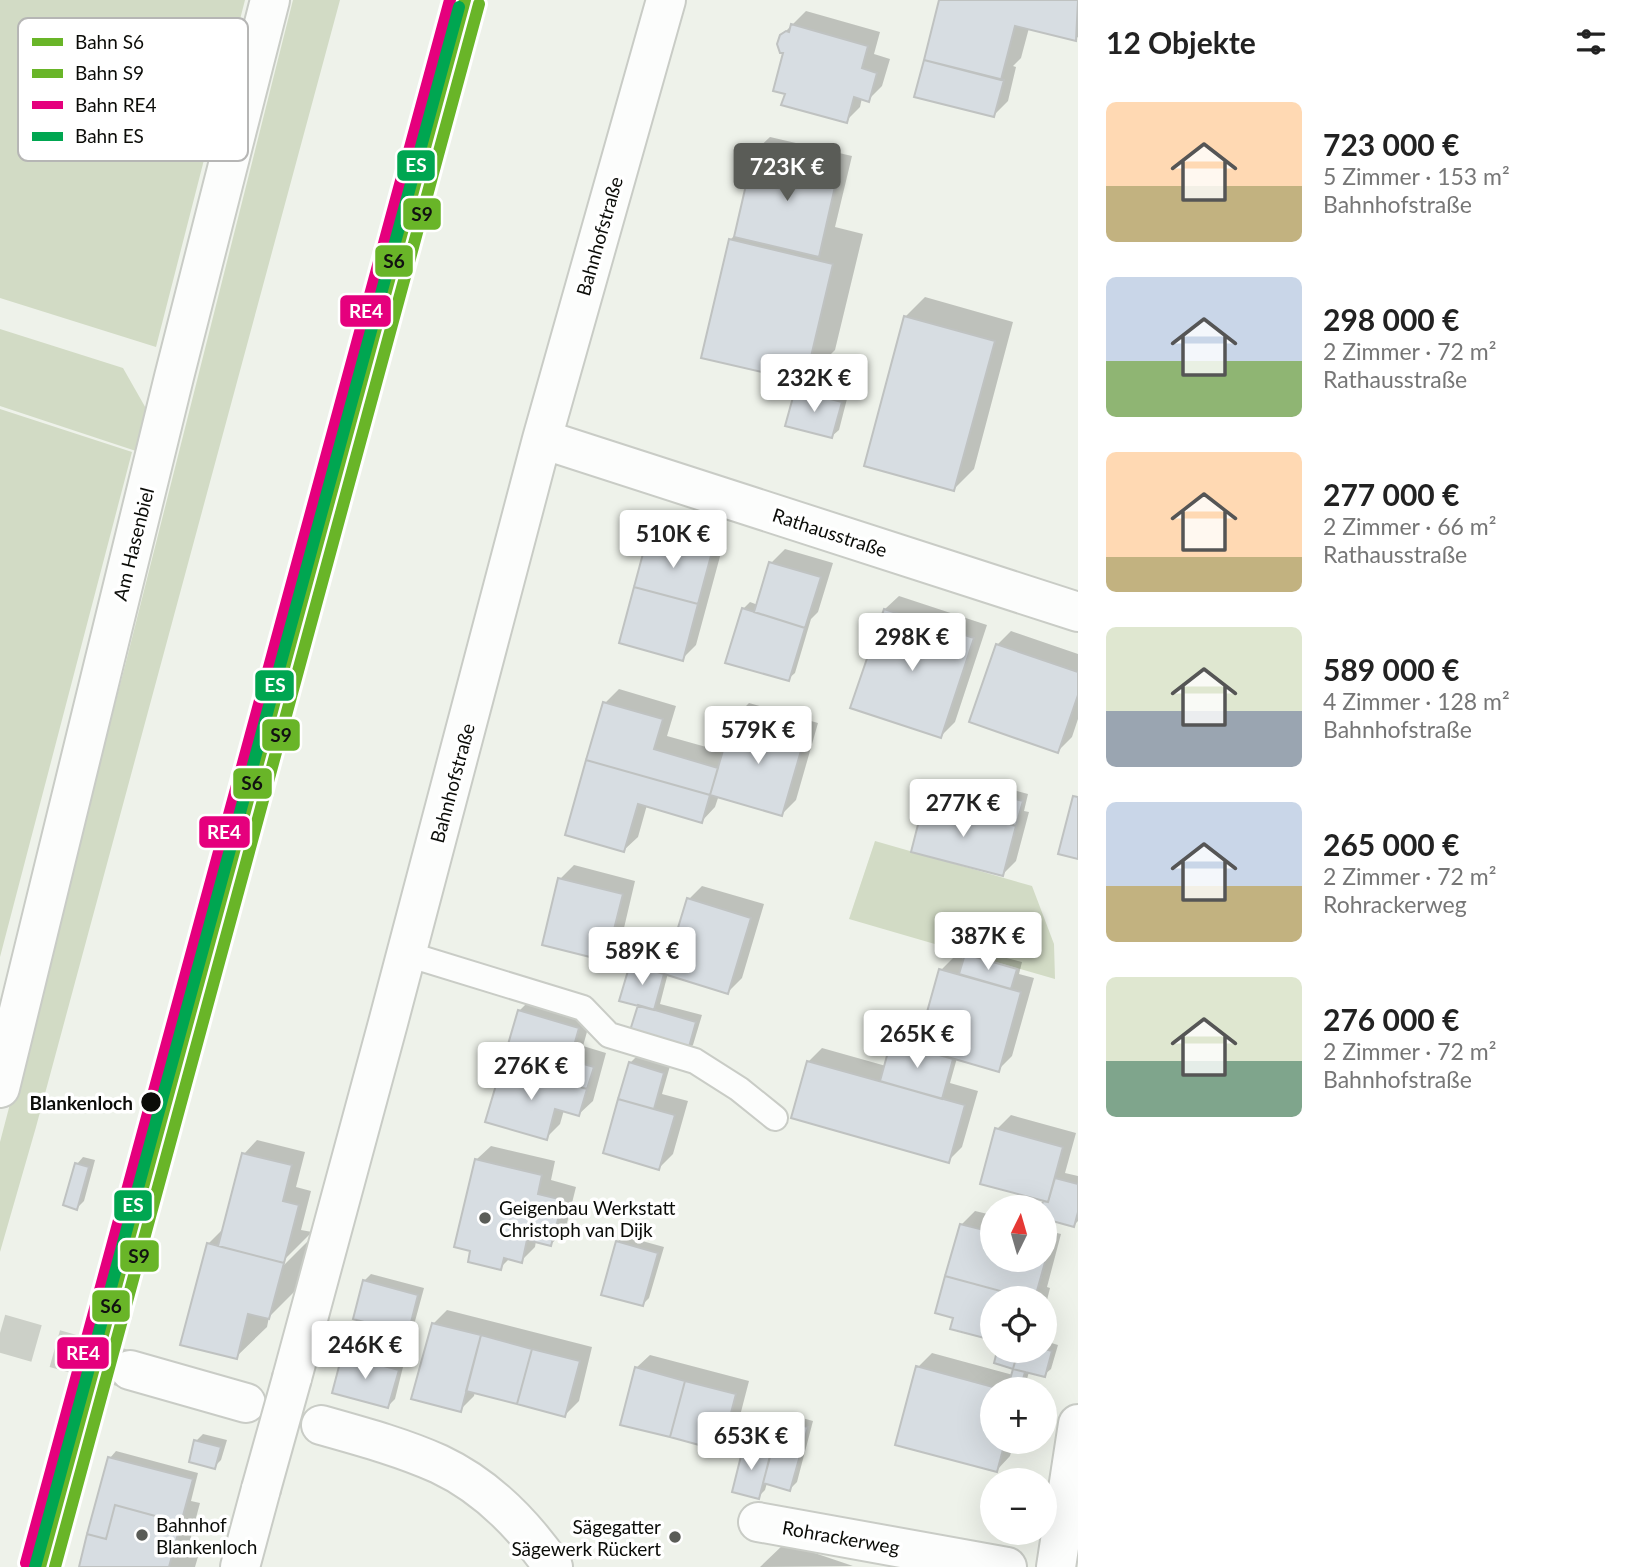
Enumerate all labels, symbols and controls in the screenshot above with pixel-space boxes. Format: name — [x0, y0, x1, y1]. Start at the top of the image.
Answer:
legend — [18, 18, 248, 161]
icon: filters — [1572, 23, 1610, 61]
text: 12 Objekte — [1106, 24, 1256, 60]
text: Bahn S6 — [75, 30, 144, 53]
text: Bahn S9 — [75, 61, 144, 84]
text: Bahn RE4 — [75, 93, 157, 116]
text: Bahn ES — [75, 124, 144, 147]
text: 723 000 € — [1323, 126, 1459, 162]
icon: home — [1162, 130, 1246, 214]
pin: 723K € — [730, 144, 844, 203]
line badge: ES — [396, 149, 436, 182]
text: 723K € — [750, 152, 824, 180]
text: ES — [405, 153, 427, 176]
text: 5 Zimmer · 153 m² — [1323, 162, 1510, 190]
street label: Bahnhofstraße — [571, 174, 627, 298]
text: Bahnhofstraße — [1323, 190, 1472, 218]
line badge: S9 — [402, 197, 442, 231]
text: S9 — [411, 202, 433, 225]
line badge: S6 — [374, 244, 414, 278]
text: S6 — [383, 249, 405, 272]
line badge: RE4 — [339, 294, 392, 328]
text: RE4 — [349, 299, 383, 322]
text: 298 000 € — [1323, 301, 1459, 337]
icon: home — [1162, 305, 1246, 389]
text: 2 Zimmer · 72 m² — [1323, 337, 1496, 365]
pin: 232K € — [757, 354, 871, 414]
text: 232K € — [777, 363, 851, 391]
text: Rathausstraße — [1323, 365, 1467, 393]
text: 277 000 € — [1323, 476, 1459, 512]
icon: home — [1162, 480, 1246, 564]
street label: Am Hasenbiel — [108, 485, 158, 603]
street label: Rathausstraße — [770, 503, 890, 561]
pin: 510K € — [616, 510, 730, 570]
text: 2 Zimmer · 66 m² — [1323, 512, 1496, 540]
text: 510K € — [636, 519, 710, 547]
text: Rathausstraße — [1323, 540, 1467, 568]
pin: 298K € — [855, 614, 969, 673]
text: 298K € — [875, 622, 949, 650]
text: 589 000 € — [1323, 651, 1459, 687]
icon: home — [1162, 655, 1246, 739]
line badge: ES — [254, 669, 295, 702]
text: ES — [264, 673, 286, 696]
text: 4 Zimmer · 128 m² — [1323, 687, 1510, 715]
pin: 579K € — [701, 706, 815, 766]
text: 579K € — [721, 715, 795, 743]
text: Bahnhofstraße — [1323, 715, 1472, 743]
line badge: S9 — [261, 718, 301, 752]
street label: Bahnhofstraße — [425, 721, 479, 845]
text: S9 — [270, 723, 292, 746]
line badge: S6 — [232, 767, 273, 800]
text: S6 — [241, 771, 263, 794]
pin: 277K € — [906, 780, 1020, 839]
text: 277K € — [926, 788, 1000, 816]
line badge: RE4 — [198, 815, 251, 849]
text: RE4 — [207, 820, 241, 843]
text: 265 000 € — [1323, 826, 1459, 862]
icon: home — [1162, 830, 1246, 914]
text: 2 Zimmer · 72 m² — [1323, 862, 1496, 890]
text: Rohrackerweg — [1323, 890, 1467, 918]
pin: 387K € — [931, 912, 1045, 972]
text: 387K € — [951, 921, 1025, 949]
pin: 589K € — [585, 928, 699, 987]
text: 589K € — [605, 936, 679, 964]
text: 276 000 € — [1323, 1001, 1459, 1037]
icon: home — [1162, 1005, 1246, 1089]
pin: 265K € — [860, 1010, 974, 1070]
text: 265K € — [880, 1019, 954, 1047]
text: 2 Zimmer · 72 m² — [1323, 1037, 1496, 1065]
pin: 276K € — [474, 1042, 588, 1102]
text: 276K € — [494, 1051, 568, 1079]
text: Bahnhofstraße — [1323, 1065, 1472, 1093]
marker: Blankenloch — [139, 1090, 163, 1114]
place label: Blankenloch — [30, 1091, 133, 1114]
line badge: ES — [113, 1189, 153, 1222]
text: ES — [122, 1193, 144, 1216]
north arrow — [980, 1195, 1057, 1272]
map controls — [980, 1195, 1057, 1545]
place label: Geigenbau Werkstatt Christoph van Dijk — [499, 1196, 676, 1241]
marker: Geigenbau Werkstatt Christoph van Dijk — [477, 1210, 493, 1226]
line badge: S9 — [119, 1239, 160, 1273]
text: S9 — [128, 1244, 150, 1267]
button: locate — [980, 1286, 1057, 1363]
line badge: S6 — [91, 1289, 131, 1323]
text: S6 — [100, 1294, 122, 1317]
pin: 246K € — [308, 1322, 422, 1381]
text: 246K € — [328, 1330, 402, 1358]
line badge: RE4 — [56, 1336, 110, 1370]
text: RE4 — [66, 1341, 100, 1364]
button: + — [980, 1377, 1057, 1454]
pin: 653K € — [694, 1412, 808, 1472]
text: 653K € — [714, 1421, 788, 1449]
button: − — [980, 1468, 1057, 1545]
place label: Bahnhof Blankenloch — [156, 1513, 257, 1558]
place label: Sägegatter Sägewerk Rückert — [511, 1515, 661, 1560]
street label: Rohrackerweg — [781, 1515, 902, 1559]
marker: Bahnhof Blankenloch — [134, 1527, 150, 1543]
marker: Sägegatter Sägewerk Rückert — [667, 1529, 683, 1545]

